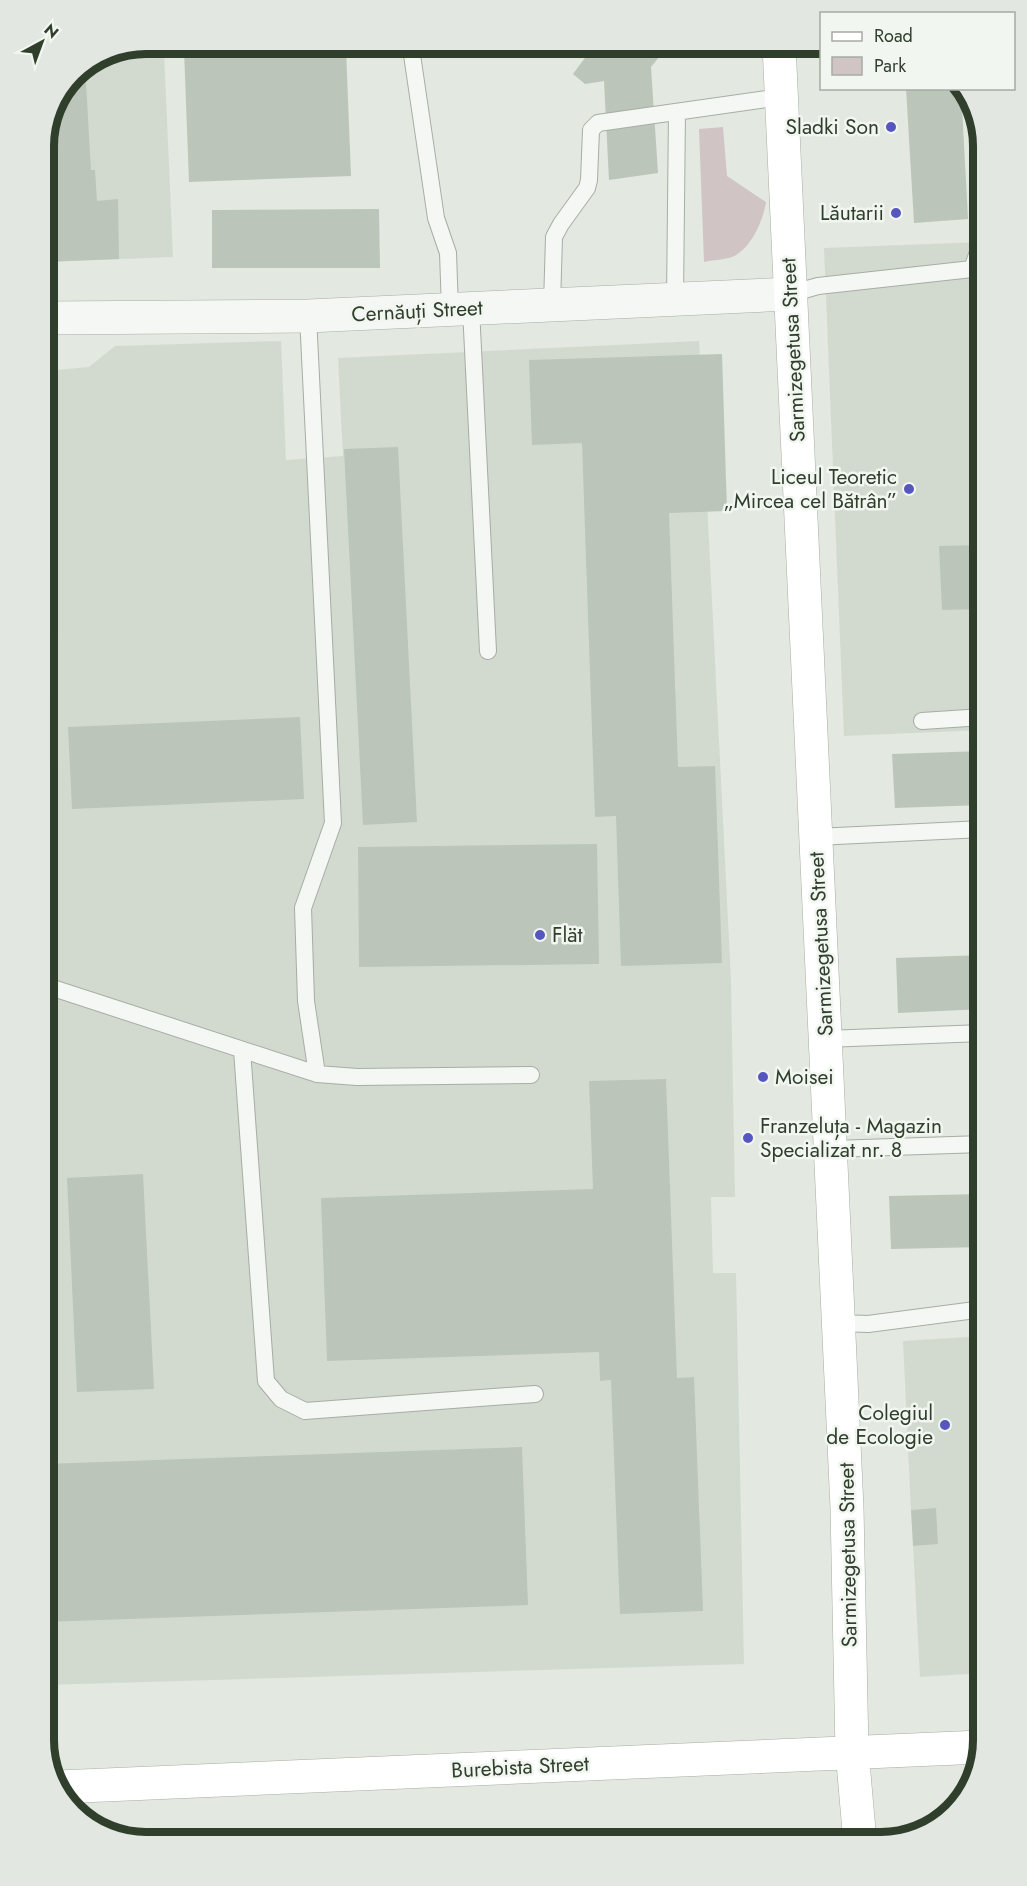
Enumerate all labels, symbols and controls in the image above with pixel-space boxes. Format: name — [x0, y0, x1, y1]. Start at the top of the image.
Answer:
north arrow — [12, 12, 72, 72]
legend — [820, 12, 1015, 90]
text: N — [39, 18, 64, 44]
text: Road — [874, 23, 913, 49]
text: Park — [874, 53, 906, 79]
place label: Sladki Son — [786, 112, 879, 142]
marker: Sladki Son — [884, 120, 898, 134]
place label: Lăutarii — [820, 198, 884, 228]
marker: Lăutarii — [889, 206, 903, 220]
street label: Sarmizegetusa Street — [773, 257, 813, 443]
street label: Cernăuți Street — [351, 293, 483, 329]
place label: Liceul Teoretic „Mircea cel Bătrân” — [724, 462, 897, 516]
marker: Liceul Teoretic „Mircea cel Bătrân” — [902, 482, 916, 496]
street label: Sarmizegetusa Street — [801, 851, 841, 1037]
place label: Flät — [552, 920, 583, 950]
marker: Flät — [533, 928, 547, 942]
place label: Moisei — [775, 1062, 834, 1092]
marker: Moisei — [756, 1070, 770, 1084]
place label: Franzeluța - Magazin Specializat nr. 8 — [760, 1111, 942, 1165]
marker: Franzeluța - Magazin Specializat nr. 8 — [741, 1131, 755, 1145]
place label: Colegiul de Ecologie — [826, 1398, 933, 1452]
marker: Colegiul de Ecologie — [938, 1418, 952, 1432]
street label: Sarmizegetusa Street — [831, 1462, 865, 1648]
street label: Burebista Street — [450, 1748, 590, 1786]

